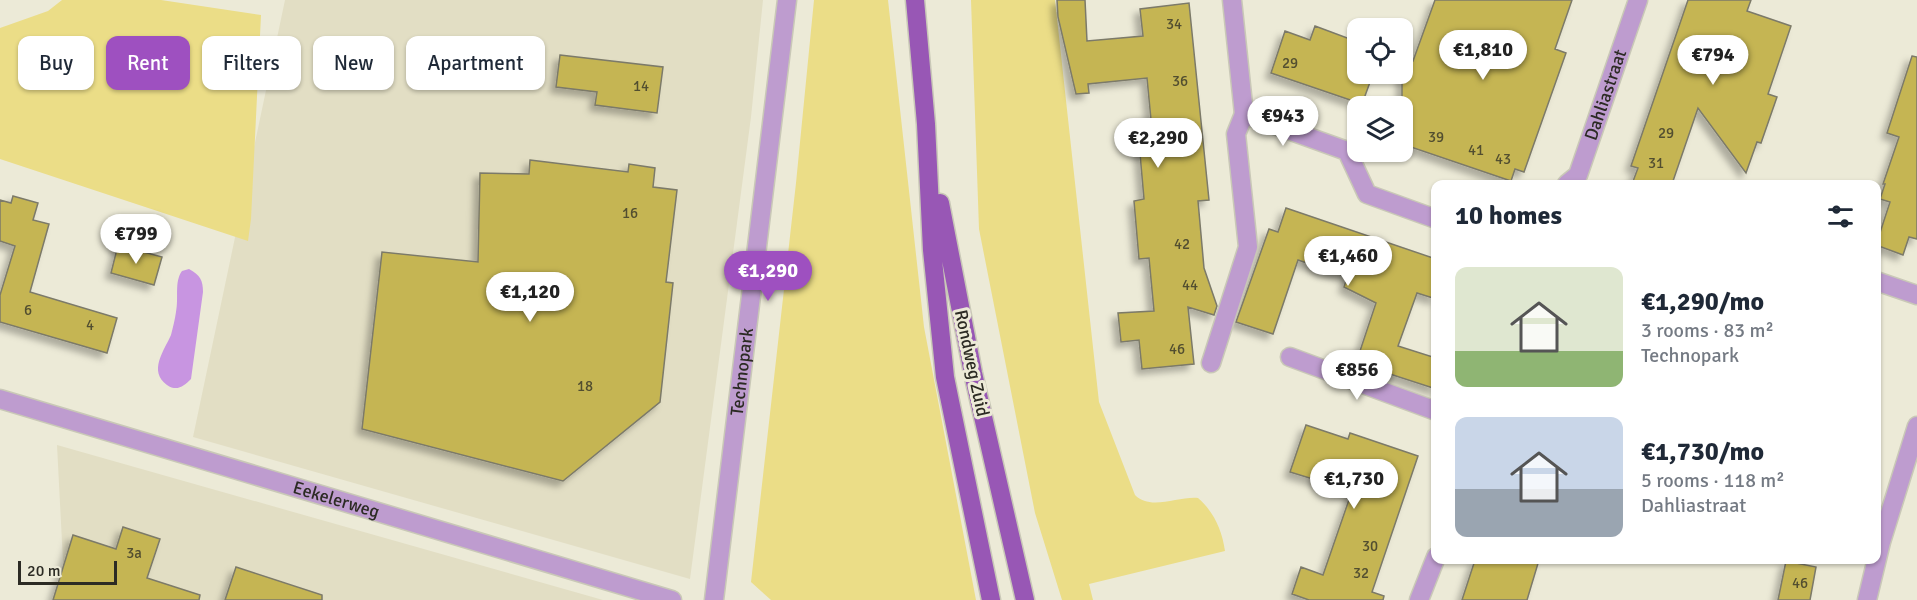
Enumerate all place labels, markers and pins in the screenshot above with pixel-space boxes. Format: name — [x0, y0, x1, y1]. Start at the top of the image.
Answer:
pin: €1,810 — [1434, 30, 1532, 81]
pin: €794 — [1677, 35, 1749, 86]
pin: €943 — [1247, 96, 1319, 147]
pin: €2,290 — [1109, 118, 1207, 169]
pin: €799 — [100, 214, 172, 265]
pin: €1,460 — [1299, 236, 1397, 287]
pin: €1,290 — [719, 251, 817, 302]
pin: €1,120 — [481, 272, 579, 323]
pin: €856 — [1321, 350, 1393, 401]
pin: €1,730 — [1305, 459, 1403, 510]

